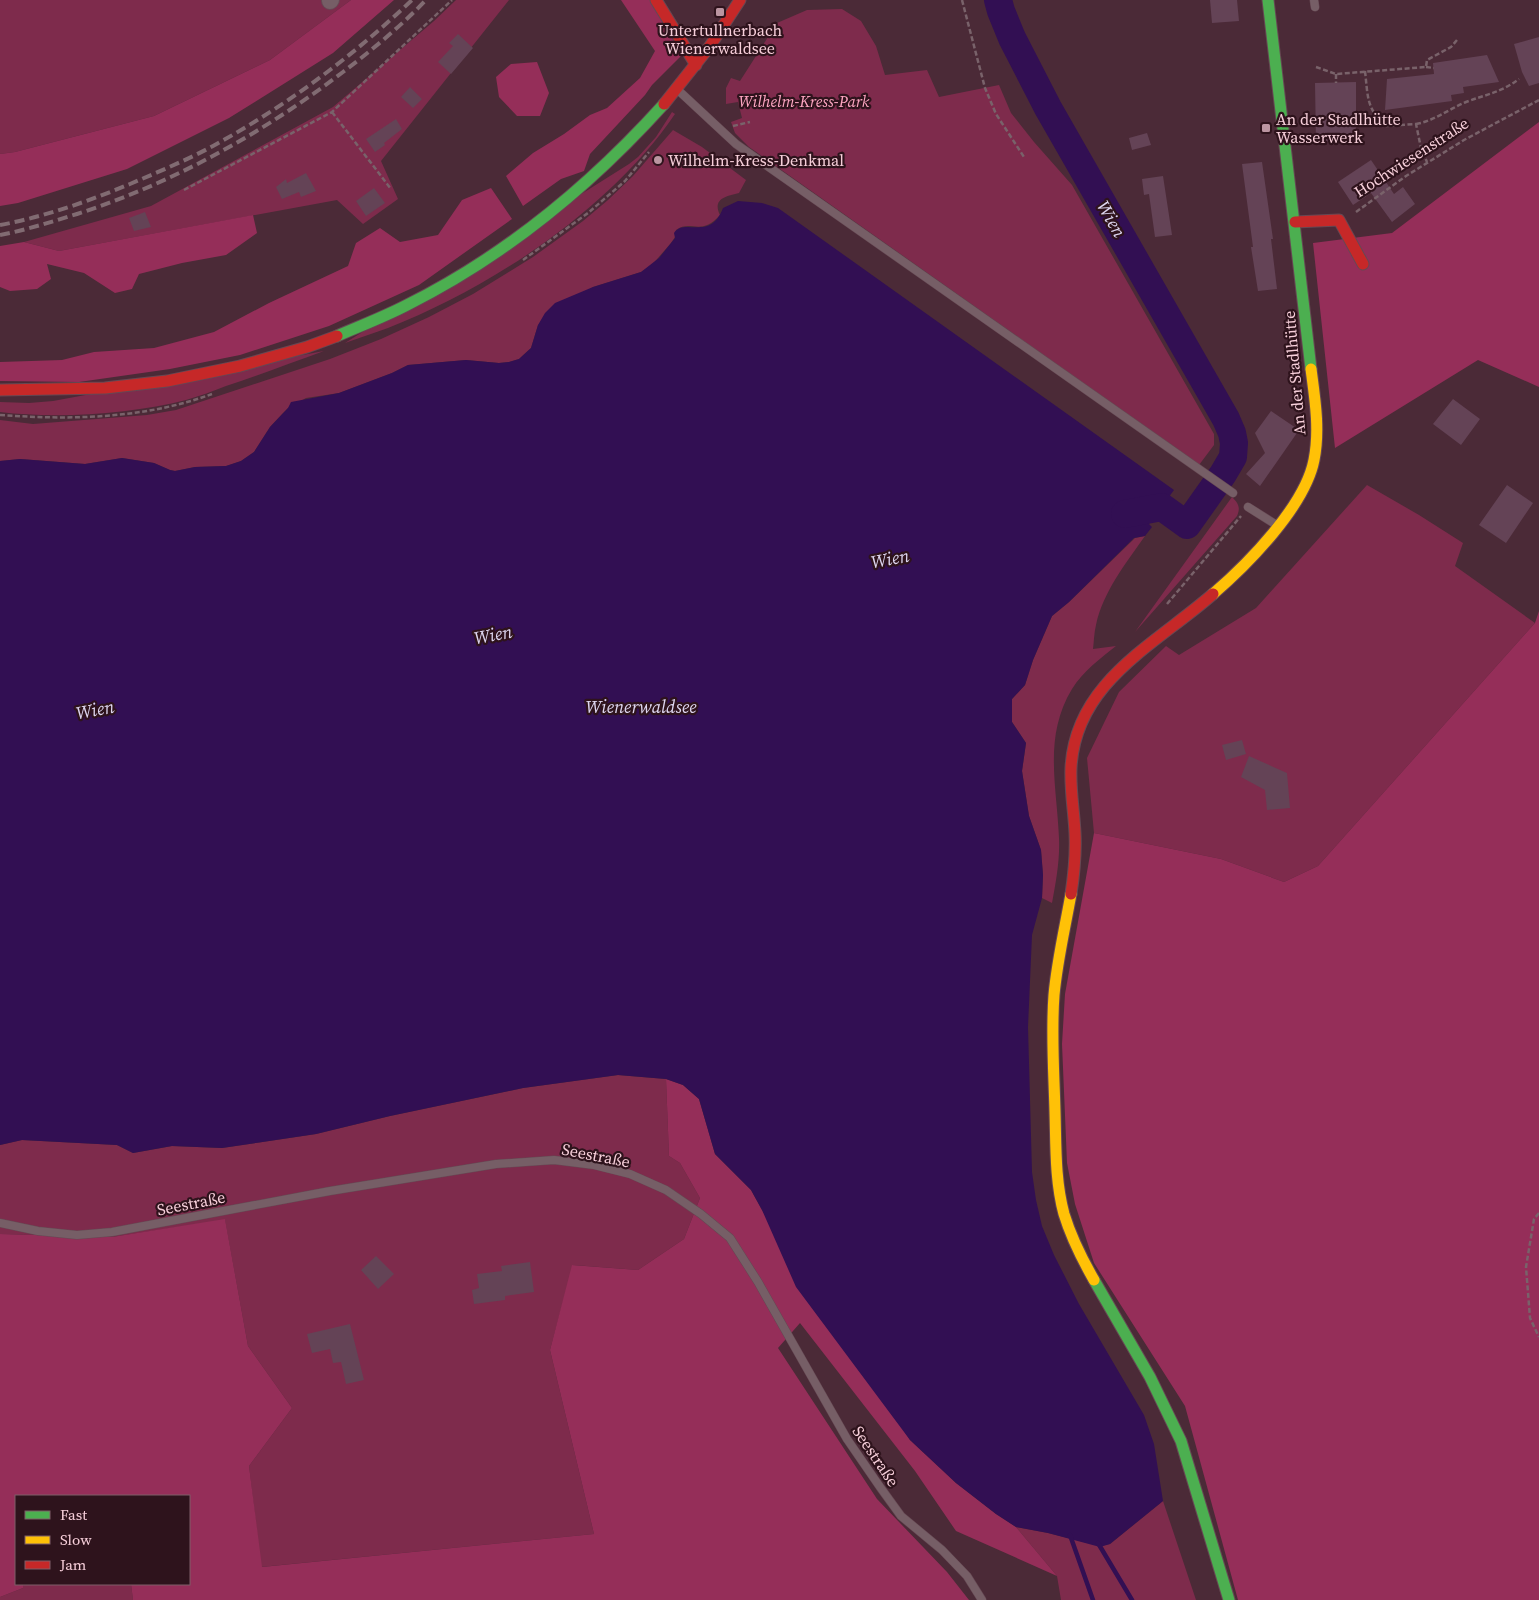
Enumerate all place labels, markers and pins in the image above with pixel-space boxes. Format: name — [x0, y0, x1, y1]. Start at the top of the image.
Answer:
marker: Untertullnerbach Wienerwaldsee — [714, 6, 726, 18]
place label: Untertullnerbach Wienerwaldsee — [658, 19, 783, 59]
place label: An der Stadlhütte Wasserwerk — [1276, 108, 1401, 148]
marker: An der Stadlhütte Wasserwerk — [1260, 122, 1272, 134]
place label: Wilhelm-Kress-Denkmal — [668, 149, 844, 171]
marker: Wilhelm-Kress-Denkmal — [652, 154, 664, 166]

